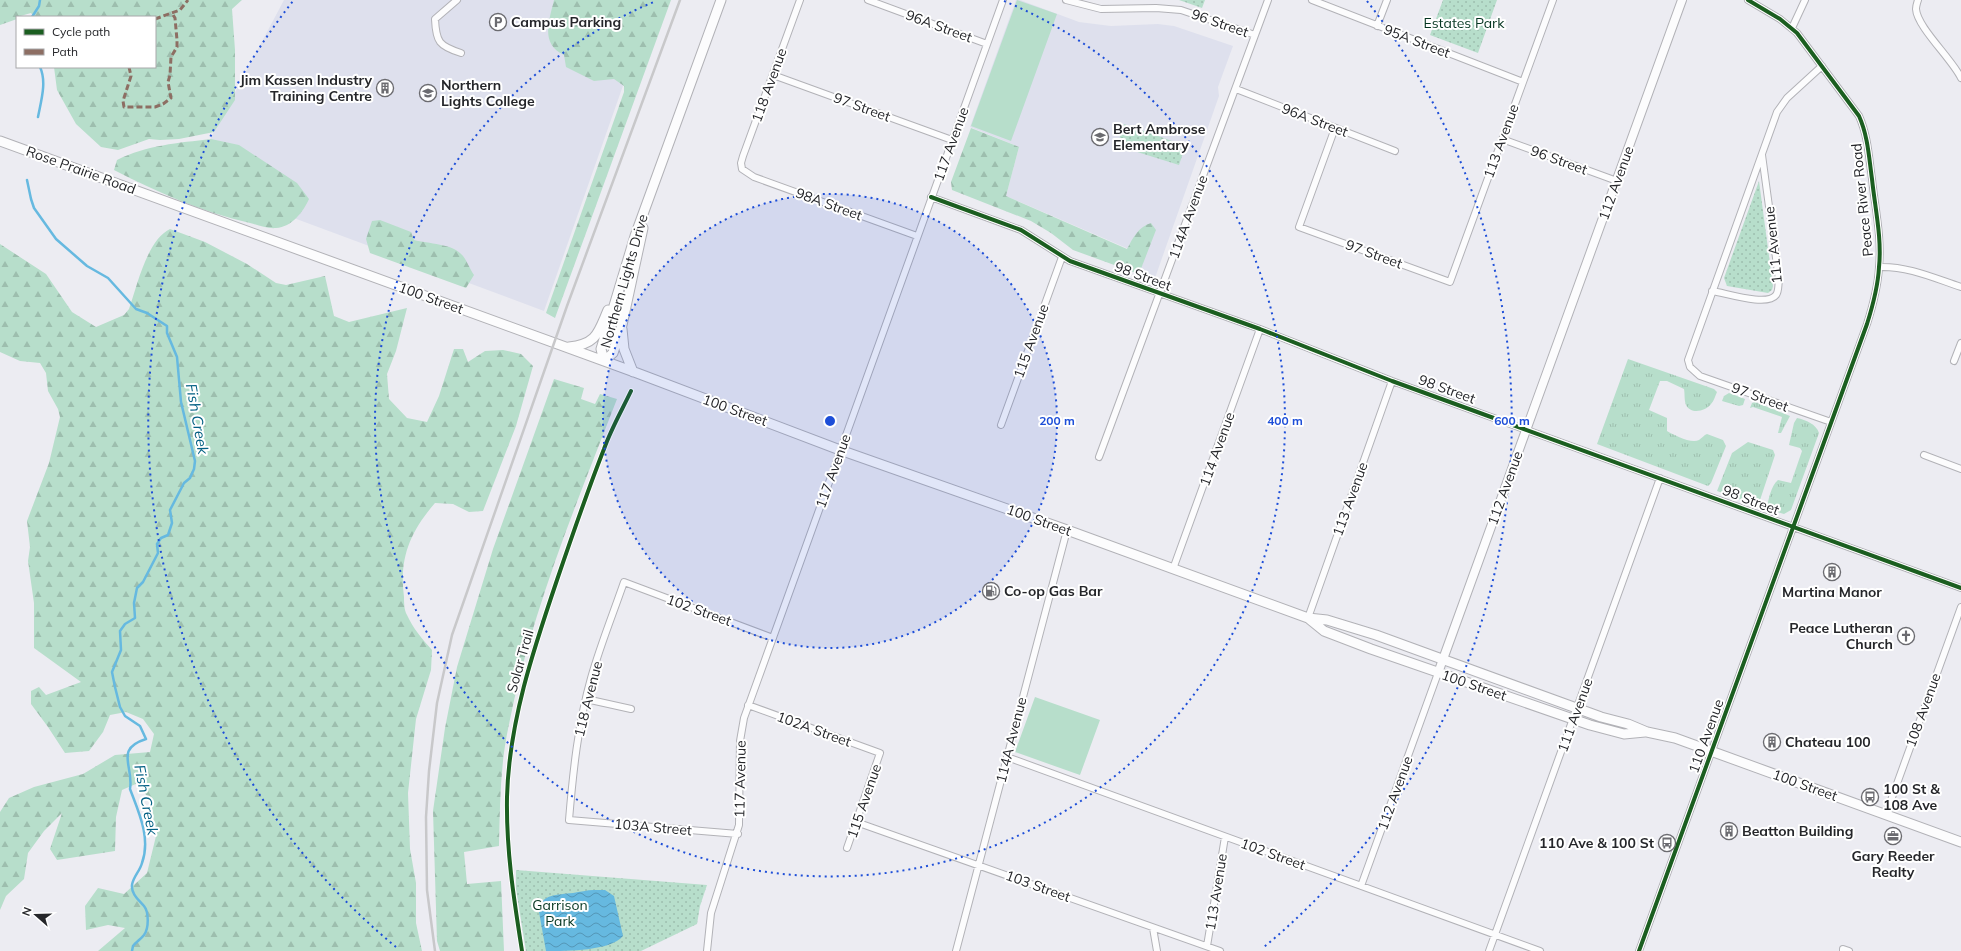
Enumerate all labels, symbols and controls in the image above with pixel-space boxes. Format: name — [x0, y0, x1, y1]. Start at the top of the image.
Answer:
street label: 96 Street — [1189, 5, 1251, 41]
street label: 96A Street — [903, 6, 975, 46]
parking icon: Campus Parking — [488, 12, 508, 32]
place label: Campus Parking — [511, 13, 621, 31]
park label: Estates Park — [1424, 14, 1505, 32]
legend — [16, 16, 156, 68]
street label: 95A Street — [1381, 20, 1453, 62]
text: Cycle path — [52, 24, 110, 39]
text: Path — [52, 44, 78, 59]
street label: 118 Avenue — [747, 45, 791, 125]
place label: Jim Kassen Industry Training Centre — [240, 71, 372, 105]
place label: Northern Lights College — [441, 76, 535, 110]
building icon: Jim Kassen Industry Training Centre — [375, 78, 395, 98]
school or university icon: Northern Lights College — [418, 83, 438, 103]
street label: 97 Street — [831, 88, 893, 126]
street label: 96A Street — [1279, 99, 1351, 141]
street label: 113 Avenue — [1479, 101, 1523, 181]
street label: 117 Avenue — [929, 104, 973, 184]
place label: Bert Ambrose Elementary — [1113, 120, 1206, 154]
school or university icon: Bert Ambrose Elementary — [1090, 127, 1110, 147]
street label: 96 Street — [1528, 141, 1590, 179]
street label: Rose Prairie Road — [24, 142, 138, 198]
street label: Peace River Road — [1847, 142, 1877, 258]
street label: 112 Avenue — [1594, 143, 1638, 223]
street label: 114A Avenue — [1165, 173, 1211, 261]
street label: 98A Street — [793, 184, 865, 224]
street label: 111 Avenue — [1760, 205, 1786, 285]
street label: Northern Lights Drive — [596, 212, 652, 350]
street label: 97 Street — [1343, 235, 1405, 273]
street label: 98 Street — [1112, 257, 1174, 295]
street label: 100 Street — [396, 278, 466, 318]
street label: 115 Avenue — [1009, 301, 1053, 381]
street label: 98 Street — [1416, 370, 1478, 408]
street label: 97 Street — [1729, 378, 1791, 416]
water label: Fish Creek — [182, 382, 213, 457]
street label: 100 Street — [700, 390, 770, 430]
street label: 114 Avenue — [1195, 409, 1239, 489]
text: 200 m — [1039, 413, 1075, 428]
text: 400 m — [1267, 413, 1303, 428]
text: 600 m — [1494, 413, 1530, 428]
centre of rings — [823, 414, 837, 428]
street label: 117 Avenue — [811, 431, 855, 511]
street label: 112 Avenue — [1483, 448, 1527, 528]
street label: 113 Avenue — [1328, 459, 1372, 539]
street label: 98 Street — [1720, 481, 1782, 519]
street label: 100 Street — [1004, 500, 1074, 540]
building icon: Martina Manor — [1822, 562, 1842, 582]
fuel station icon: Co-op Gas Bar — [981, 581, 1001, 601]
place label: Co-op Gas Bar — [1004, 582, 1103, 600]
place label: Martina Manor — [1782, 583, 1882, 601]
street label: 102 Street — [664, 590, 734, 630]
place label: Peace Lutheran Church — [1789, 619, 1893, 653]
church icon: Peace Lutheran Church — [1896, 626, 1916, 646]
street label: Solar Trail — [502, 627, 538, 695]
street label: 118 Avenue — [570, 659, 606, 739]
street label: 100 Street — [1439, 665, 1509, 705]
street label: 108 Avenue — [1901, 670, 1945, 750]
street label: 111 Avenue — [1553, 675, 1597, 755]
street label: 114A Avenue — [992, 695, 1030, 785]
street label: 110 Avenue — [1684, 696, 1728, 776]
street label: 102A Street — [774, 707, 854, 751]
building icon: Chateau 100 — [1762, 732, 1782, 752]
place label: Chateau 100 — [1785, 733, 1871, 751]
street label: 117 Avenue — [730, 740, 750, 818]
street label: 112 Avenue — [1373, 753, 1417, 833]
street label: 115 Avenue — [843, 761, 885, 841]
water label: Fish Creek — [130, 763, 163, 838]
street label: 100 Street — [1770, 765, 1840, 805]
place label: 100 St & 108 Ave — [1883, 780, 1940, 814]
bus stop icon: 100 St & 108 Ave — [1860, 787, 1880, 807]
street label: 103A Street — [613, 815, 693, 839]
building icon: Beatton Building — [1719, 821, 1739, 841]
place label: Beatton Building — [1742, 822, 1854, 840]
office icon: Gary Reeder Realty — [1883, 826, 1903, 846]
bus stop icon: 110 Ave & 100 St — [1657, 833, 1677, 853]
street label: 102 Street — [1238, 834, 1308, 874]
place label: 110 Ave & 100 St — [1539, 834, 1655, 852]
place label: Gary Reeder Realty — [1851, 847, 1935, 881]
street label: 113 Avenue — [1201, 852, 1231, 932]
street label: 103 Street — [1003, 866, 1073, 906]
north arrow — [16, 895, 56, 935]
park label: Garrison Park — [532, 896, 588, 930]
text: N — [19, 905, 35, 918]

